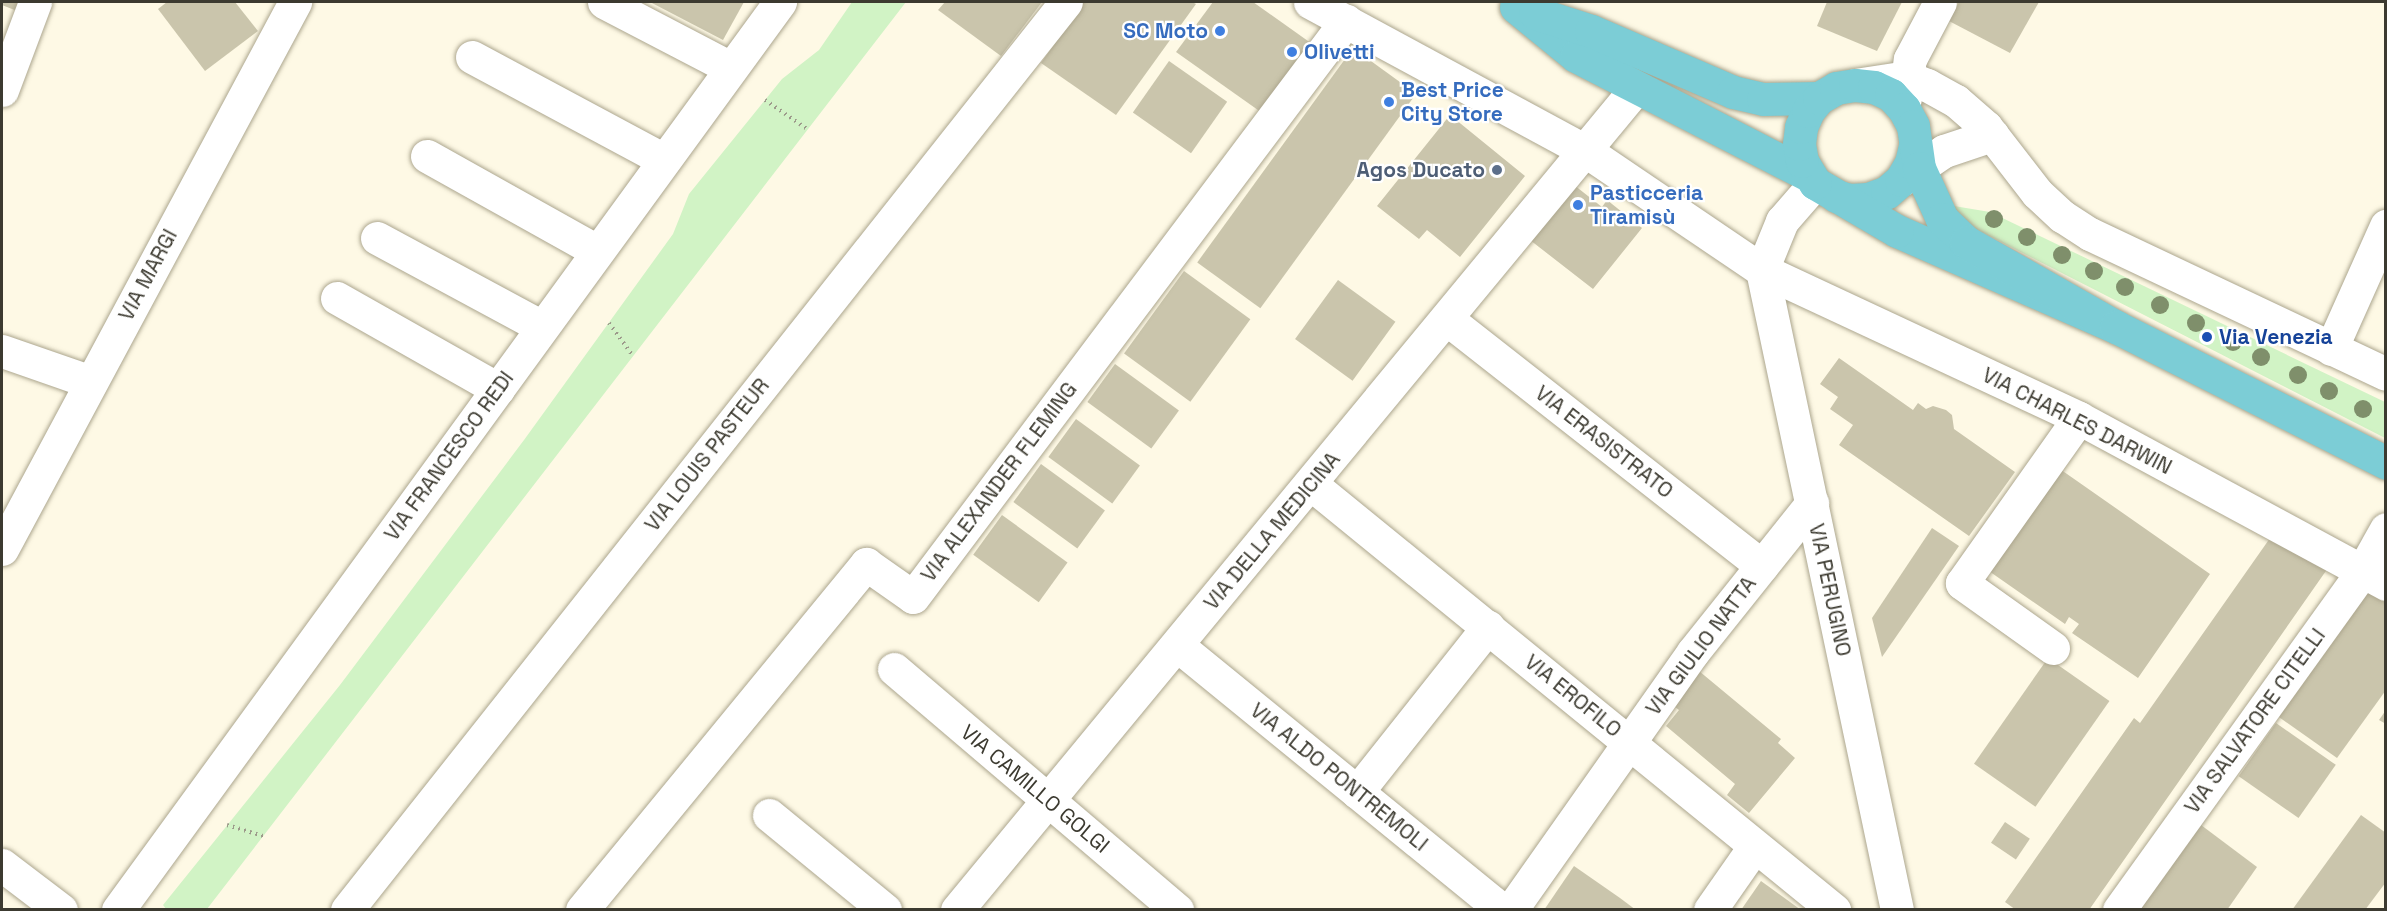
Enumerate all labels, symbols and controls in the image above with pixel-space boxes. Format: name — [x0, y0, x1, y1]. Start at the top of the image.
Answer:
place label: SC Moto — [1123, 18, 1208, 44]
marker: SC Moto — [1213, 24, 1227, 38]
place label: Olivetti — [1304, 39, 1375, 65]
marker: Olivetti — [1285, 45, 1299, 59]
place label: Best Price City Store — [1401, 77, 1504, 127]
marker: Best Price City Store — [1382, 95, 1396, 109]
place label: Agos Ducato — [1356, 157, 1485, 183]
marker: Agos Ducato — [1490, 163, 1504, 177]
place label: Pasticceria Tiramisù — [1590, 180, 1703, 230]
marker: Pasticceria Tiramisù — [1571, 198, 1585, 212]
street label: VIA MARGI — [113, 225, 183, 325]
place label: Via Venezia — [2219, 324, 2333, 350]
marker: Via Venezia — [2200, 330, 2214, 344]
street label: VIA CHARLES DARWIN — [1978, 362, 2176, 480]
street label: VIA FRANCESCO REDI — [379, 366, 519, 546]
street label: VIA LOUIS PASTEUR — [639, 373, 775, 537]
street label: VIA ALEXANDER FLEMING — [916, 377, 1082, 587]
street label: VIA ERASISTRATO — [1530, 380, 1678, 504]
street label: VIA DELLA MEDICINA — [1198, 447, 1346, 615]
street label: VIA PERUGINO — [1804, 521, 1856, 659]
street label: VIA GIULIO NATTA — [1640, 571, 1762, 721]
street label: VIA SALVATORE CITELLI — [2179, 623, 2331, 819]
street label: VIA EROFILO — [1519, 649, 1627, 743]
street label: VIA ALDO PONTREMOLI — [1245, 697, 1433, 857]
street label: VIA CAMILLO GOLGI — [955, 719, 1115, 859]

